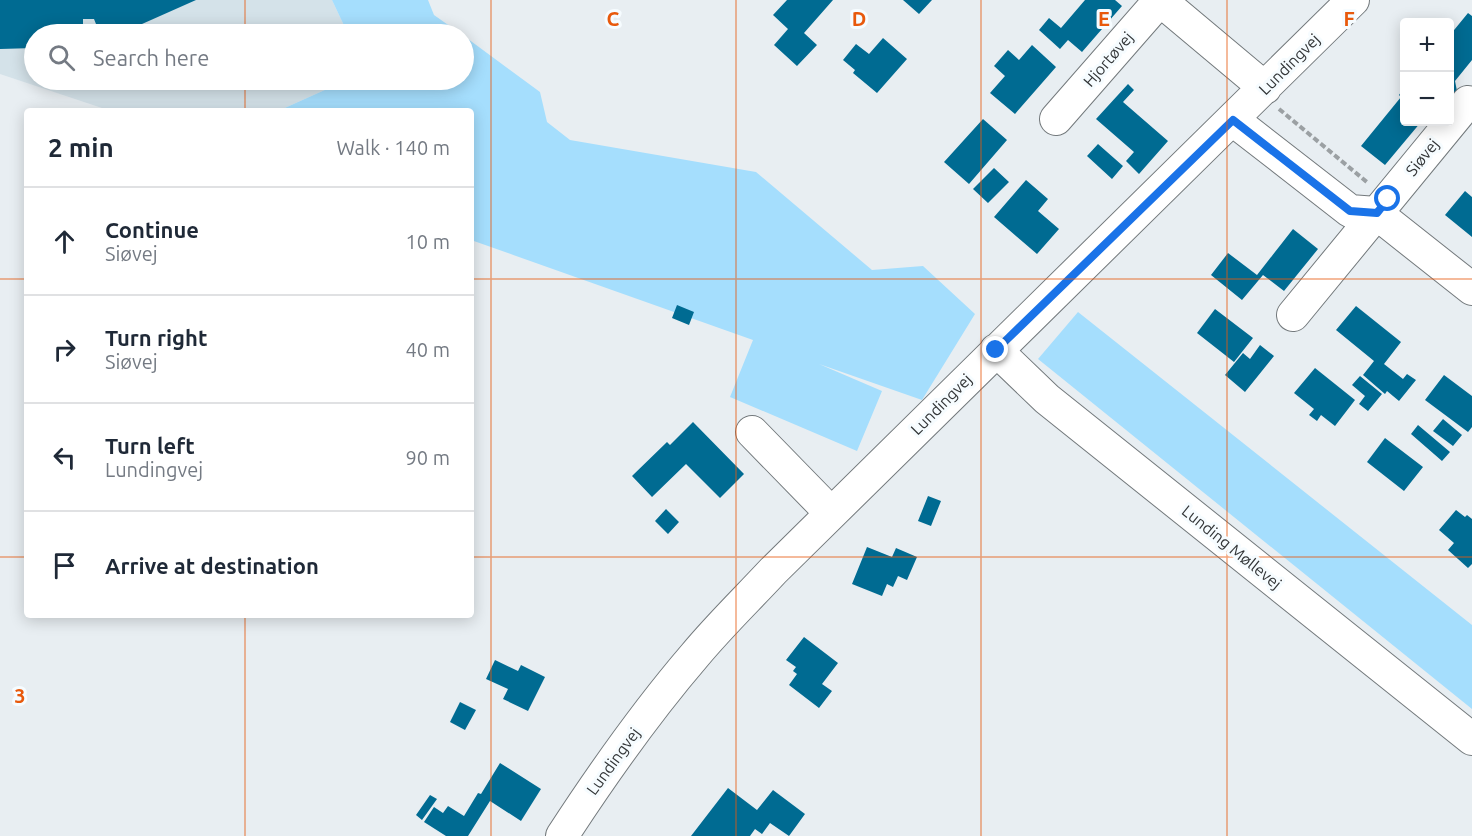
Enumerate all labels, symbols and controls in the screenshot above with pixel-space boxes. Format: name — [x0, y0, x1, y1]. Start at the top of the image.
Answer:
text: C — [607, 7, 620, 30]
text: D — [852, 7, 866, 30]
text: E — [1098, 7, 1110, 30]
text: F — [1343, 7, 1355, 30]
map controls — [1400, 18, 1454, 126]
button: + — [1400, 18, 1454, 72]
search box — [24, 24, 474, 90]
street label: Hjortøvej — [1079, 28, 1137, 90]
street label: Lundingvej — [1255, 30, 1323, 98]
icon: search — [45, 41, 78, 74]
text: Search here — [93, 45, 209, 70]
button: − — [1400, 72, 1454, 126]
text: 2 min — [48, 133, 114, 162]
street label: Siøvej — [1402, 135, 1442, 179]
text: Walk · 140 m — [337, 136, 450, 159]
route start — [1374, 185, 1400, 211]
text: Continue — [105, 217, 199, 242]
icon: ahead — [48, 225, 81, 258]
text: 10 m — [406, 230, 450, 253]
text: Siøvej — [105, 242, 158, 265]
text: Turn right — [105, 325, 207, 350]
icon: right — [48, 333, 81, 366]
route end — [982, 336, 1008, 362]
text: 40 m — [406, 338, 450, 361]
text: Siøvej — [105, 350, 158, 373]
street label: Lundingvej — [907, 370, 975, 438]
text: Turn left — [105, 433, 195, 458]
icon: left — [48, 441, 81, 474]
text: 90 m — [406, 446, 450, 469]
text: Lundingvej — [105, 458, 203, 481]
street label: Lunding Møllevej — [1179, 501, 1285, 593]
icon: arrive — [48, 549, 81, 582]
text: Arrive at destination — [105, 553, 319, 578]
text: 3 — [14, 684, 26, 707]
street label: Lundingvej — [583, 724, 643, 798]

